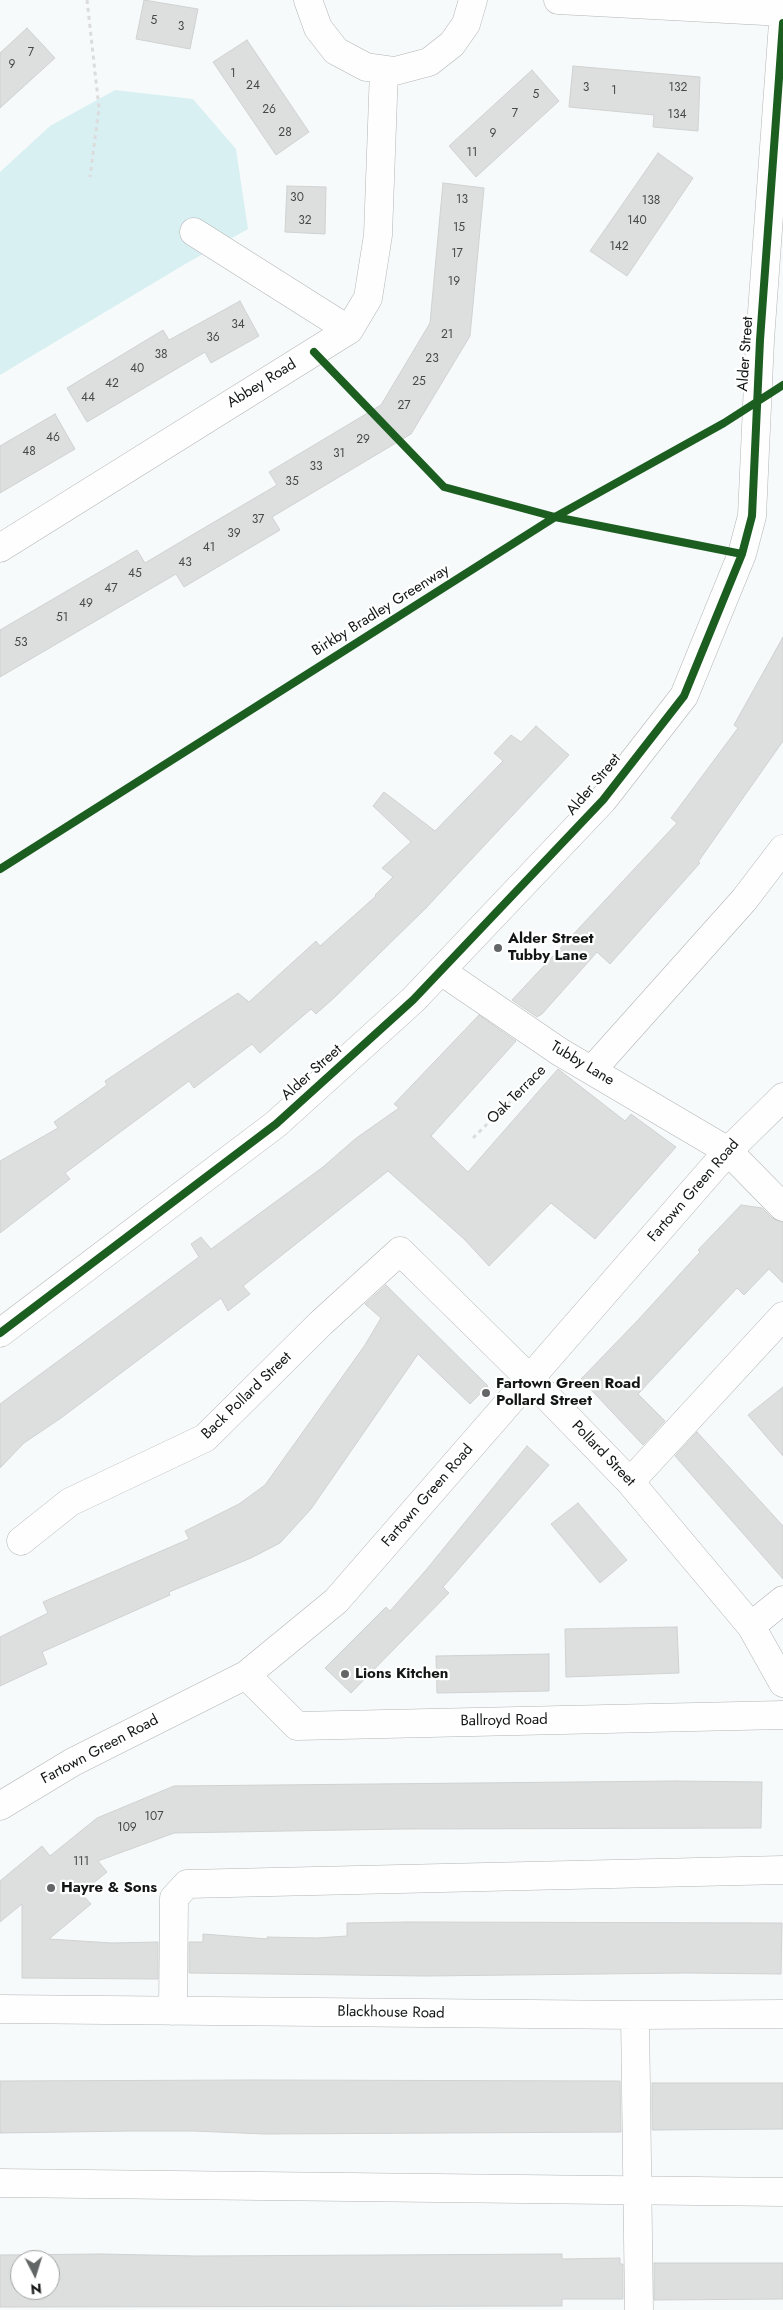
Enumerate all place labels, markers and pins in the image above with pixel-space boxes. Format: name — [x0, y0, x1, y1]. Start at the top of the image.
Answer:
place label: Alder Street Tubby Lane — [508, 930, 594, 965]
marker: Alder Street Tubby Lane — [492, 942, 504, 954]
place label: Fartown Green Road Pollard Street — [496, 1375, 640, 1410]
marker: Fartown Green Road Pollard Street — [480, 1387, 492, 1399]
place label: Lions Kitchen — [355, 1665, 448, 1683]
marker: Lions Kitchen — [339, 1668, 351, 1680]
place label: Hayre & Sons — [61, 1879, 157, 1897]
marker: Hayre & Sons — [45, 1882, 57, 1894]

